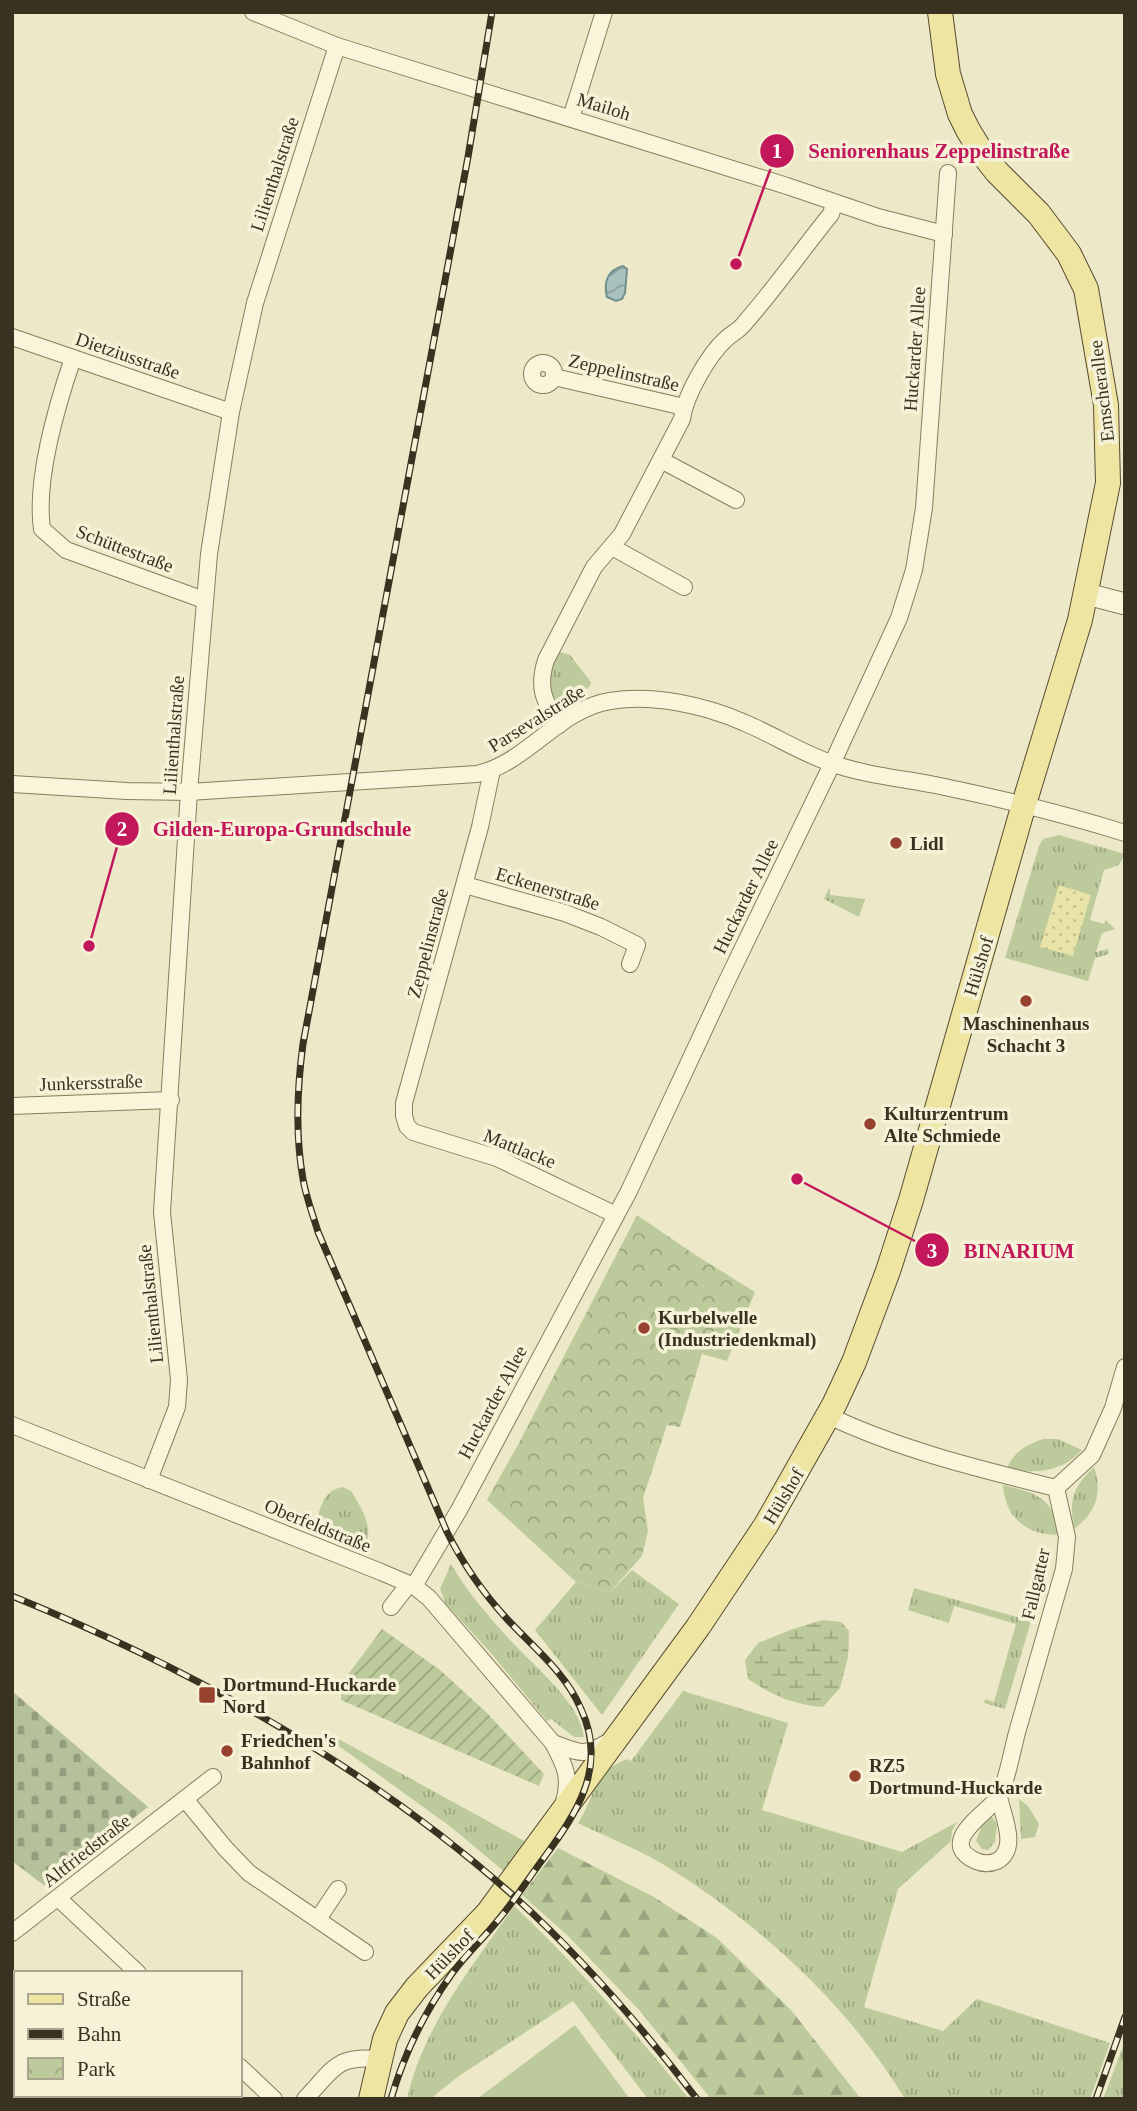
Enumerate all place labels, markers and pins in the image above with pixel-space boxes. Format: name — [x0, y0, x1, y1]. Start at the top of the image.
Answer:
callout: Seniorenhaus Zeppelinstraße — [760, 130, 1084, 172]
callout: Gilden-Europa-Grundschule — [104, 808, 426, 850]
place label: Lidl — [910, 833, 944, 854]
marker: Lidl — [888, 835, 904, 851]
marker: Maschinenhaus Schacht 3 — [1018, 993, 1034, 1009]
place label: Maschinenhaus Schacht 3 — [963, 1013, 1089, 1056]
place label: Kulturzentrum Alte Schmiede — [884, 1103, 1009, 1146]
marker: Kulturzentrum Alte Schmiede — [862, 1116, 878, 1132]
callout: BINARIUM — [915, 1229, 1088, 1271]
place label: Kurbelwelle (Industriedenkmal) — [658, 1307, 816, 1351]
marker: Kurbelwelle (Industriedenkmal) — [636, 1320, 652, 1336]
place label: Dortmund-Huckarde Nord — [223, 1674, 396, 1717]
marker: Dortmund-Huckarde Nord — [197, 1685, 217, 1705]
place label: Friedchen's Bahnhof — [241, 1730, 336, 1773]
marker: Friedchen's Bahnhof — [219, 1743, 235, 1759]
place label: RZ5 Dortmund-Huckarde — [869, 1755, 1042, 1798]
marker: RZ5 Dortmund-Huckarde — [847, 1768, 863, 1784]

